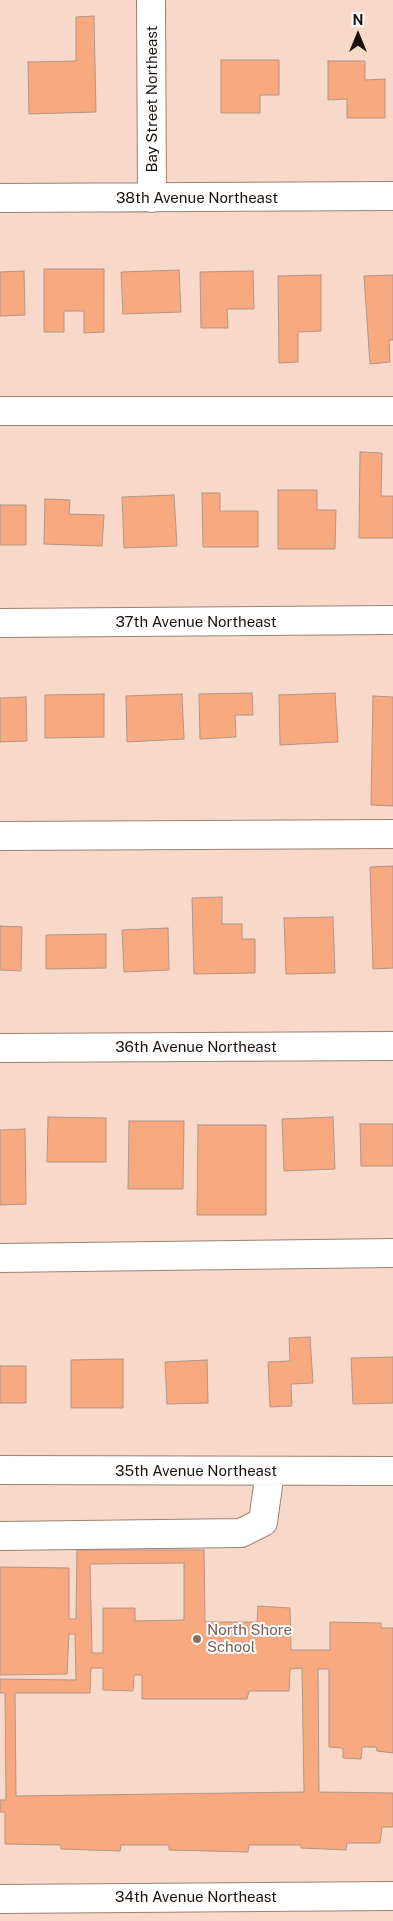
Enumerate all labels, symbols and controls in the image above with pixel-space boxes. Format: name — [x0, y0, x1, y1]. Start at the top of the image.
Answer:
north arrow — [333, 10, 383, 60]
text: N — [353, 12, 363, 28]
street label: Bay Street Northeast — [143, 26, 161, 172]
street label: 38th Avenue Northeast — [116, 189, 278, 207]
street label: 37th Avenue Northeast — [115, 613, 277, 631]
street label: 36th Avenue Northeast — [115, 1038, 277, 1056]
street label: 35th Avenue Northeast — [115, 1462, 277, 1480]
place label: North Shore School — [207, 1621, 292, 1656]
marker: North Shore School — [191, 1633, 203, 1645]
street label: 34th Avenue Northeast — [115, 1888, 277, 1906]

